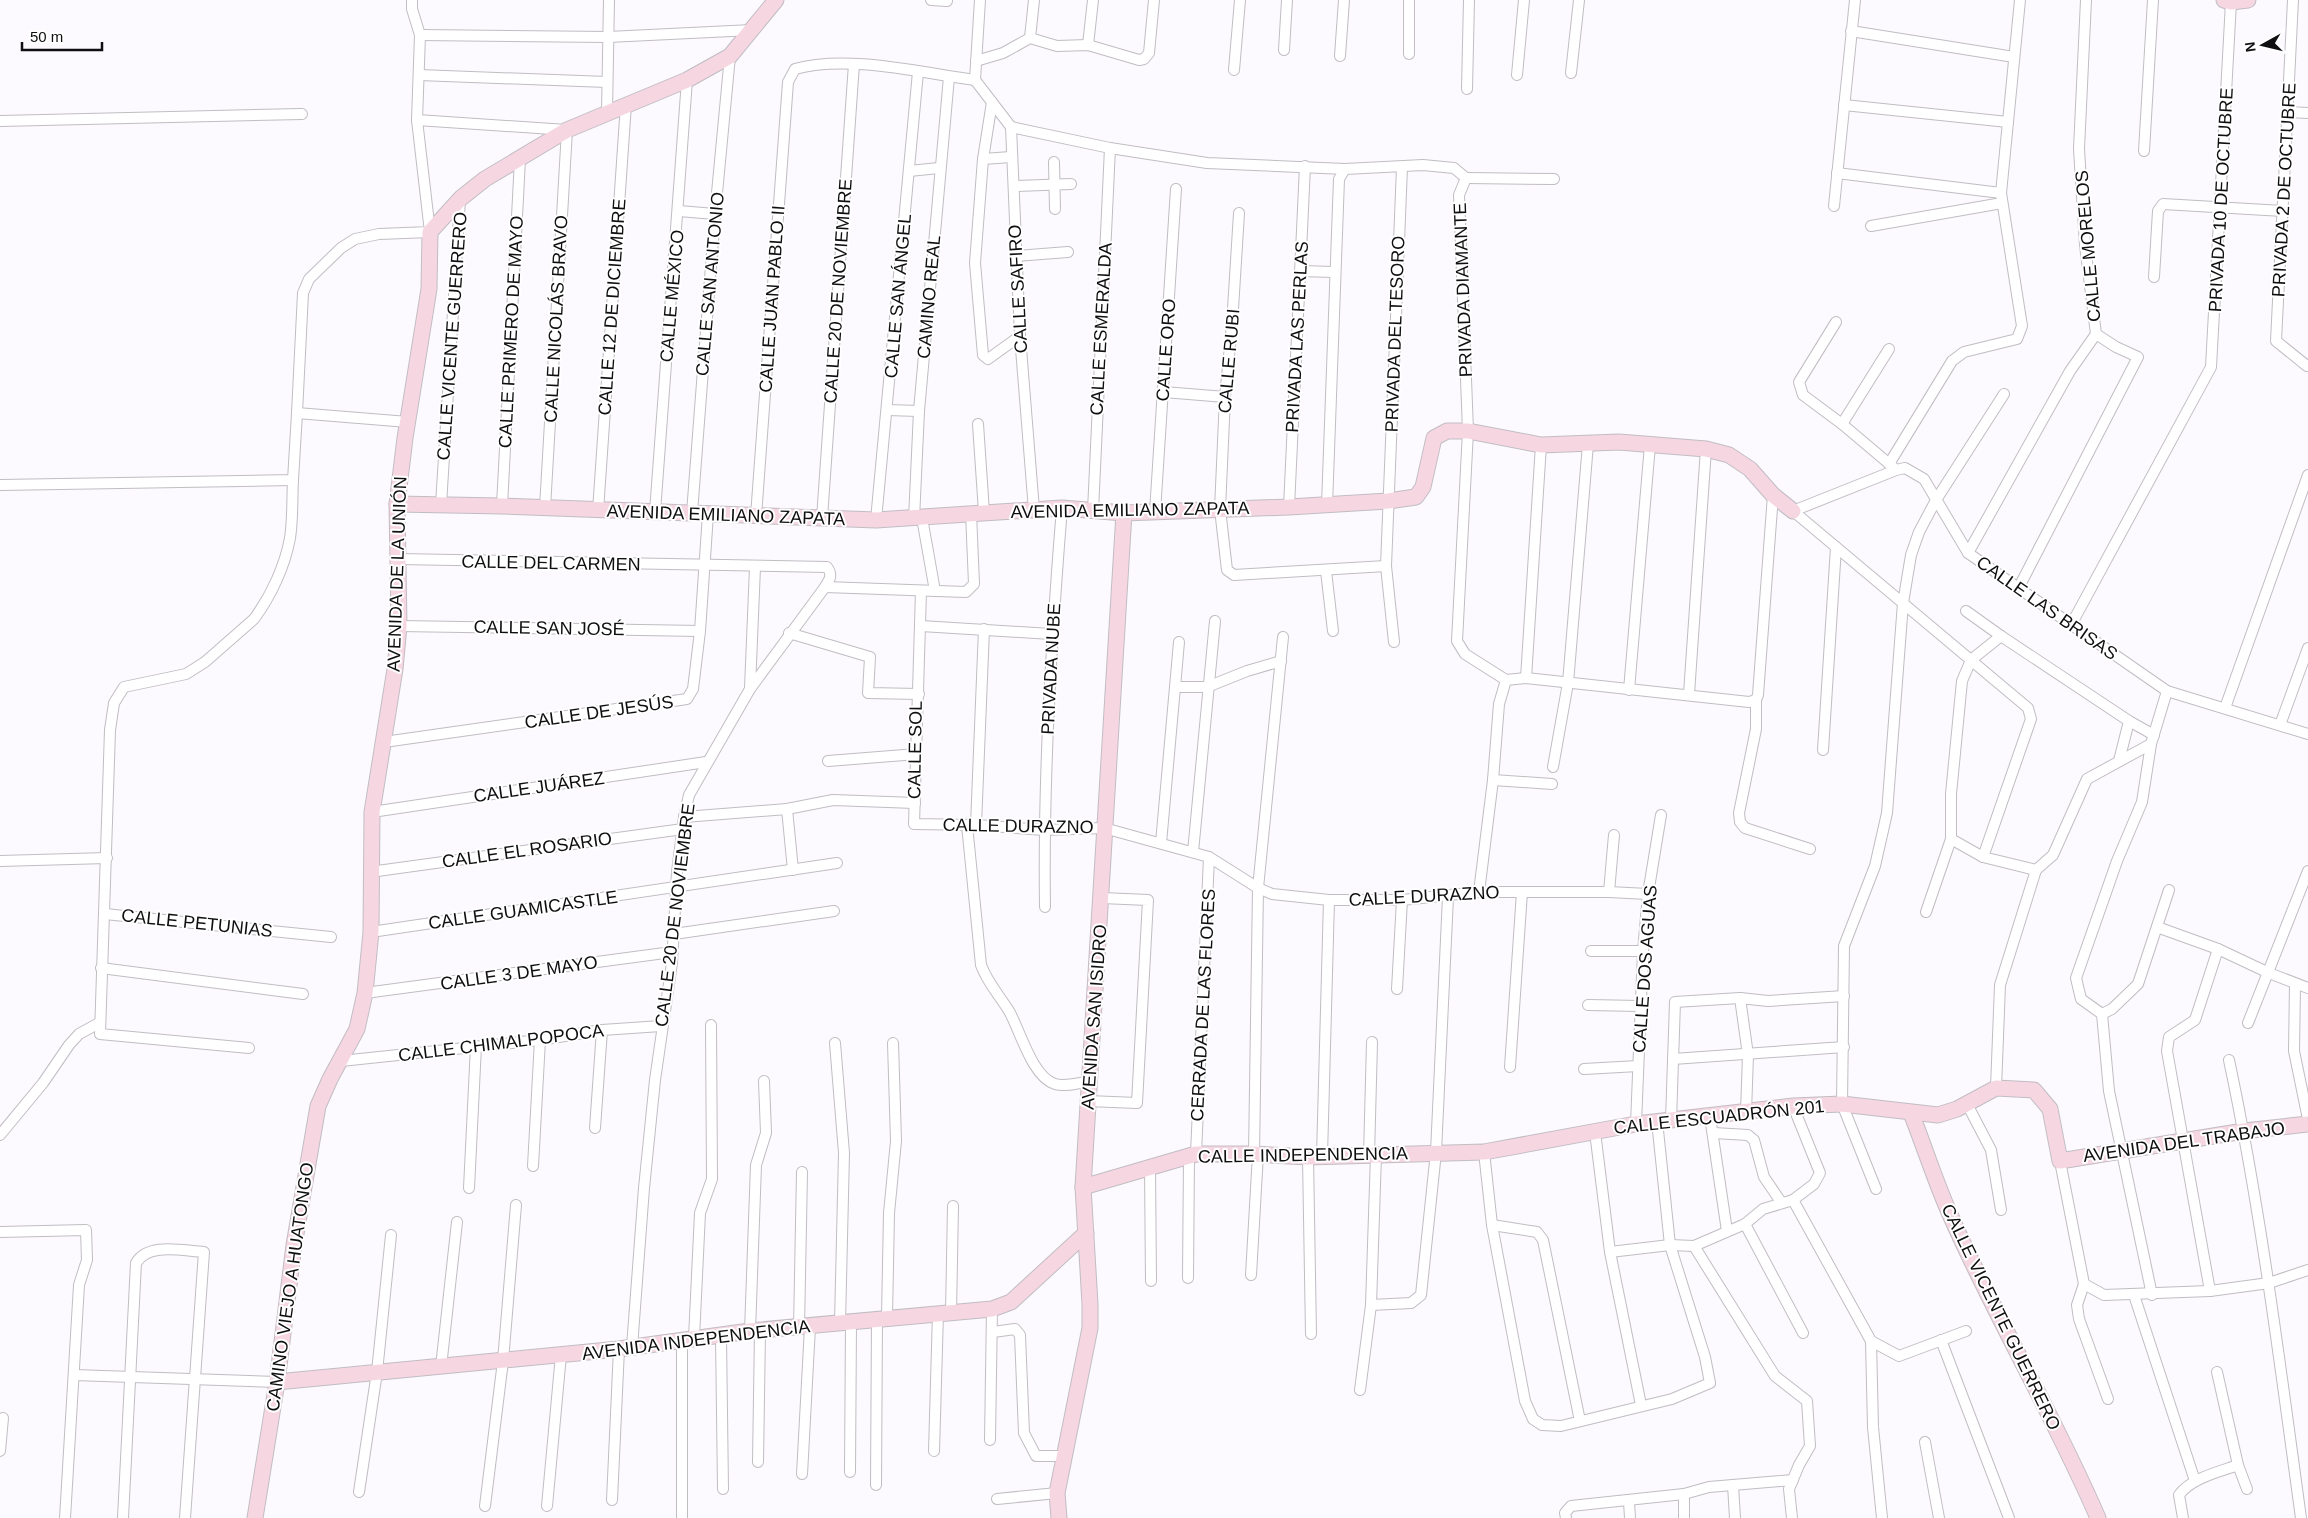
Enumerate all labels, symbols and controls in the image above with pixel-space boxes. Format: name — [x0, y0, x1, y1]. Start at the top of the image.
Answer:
scale bar — [22, 20, 102, 52]
north arrow — [2238, 20, 2288, 70]
text: 50 m — [30, 28, 63, 45]
text: N — [2241, 41, 2259, 53]
street label: PRIVADA 2 DE OCTUBRE — [2268, 82, 2300, 298]
street label: PRIVADA 10 DE OCTUBRE — [2205, 87, 2237, 313]
street label: CALLE MORELOS — [2071, 169, 2105, 323]
street label: CALLE 20 DE NOVIEMBRE — [820, 178, 856, 404]
street label: CALLE SAN ANTONIO — [692, 191, 728, 377]
street label: CALLE 12 DE DICIEMBRE — [594, 198, 630, 416]
street label: PRIVADA DIAMANTE — [1450, 202, 1476, 378]
street label: CALLE JUAN PABLO II — [755, 205, 789, 393]
street label: CALLE VICENTE GUERRERO — [433, 211, 471, 461]
street label: CALLE SAN ÁNGEL — [881, 213, 915, 379]
street label: CALLE PRIMERO DE MAYO — [495, 215, 527, 449]
street label: CALLE NICOLÁS BRAVO — [541, 215, 571, 423]
street label: CALLE SAFIRO — [1005, 224, 1031, 354]
street label: CALLE MÉXICO — [656, 229, 688, 363]
street label: CAMINO REAL — [914, 234, 944, 360]
street label: PRIVADA DEL TESORO — [1382, 235, 1408, 433]
street label: PRIVADA LAS PERLAS — [1282, 241, 1312, 433]
street label: CALLE ESMERALDA — [1086, 242, 1116, 416]
street label: CALLE ORO — [1152, 298, 1180, 402]
street label: CALLE RUBI — [1214, 308, 1244, 414]
street label: AVENIDA DE LA UNIÓN — [383, 476, 410, 672]
street label: AVENIDA EMILIANO ZAPATA — [1010, 498, 1250, 522]
street label: AVENIDA EMILIANO ZAPATA — [606, 501, 846, 529]
street label: CALLE DEL CARMEN — [461, 551, 641, 575]
street label: CALLE LAS BRISAS — [1973, 552, 2121, 664]
street label: PRIVADA NUBE — [1038, 603, 1064, 735]
street label: CALLE SAN JOSÉ — [473, 617, 625, 639]
street label: CALLE DE JESÚS — [523, 691, 675, 732]
street label: CALLE SOL — [904, 701, 926, 799]
street label: CALLE JUÁREZ — [472, 768, 606, 806]
street label: CALLE 20 DE NOVIEMBRE — [651, 802, 699, 1028]
street label: CALLE DURAZNO — [942, 815, 1094, 837]
street label: CALLE EL ROSARIO — [441, 828, 613, 872]
street label: CALLE DURAZNO — [1348, 882, 1500, 910]
street label: CALLE DOS AGUAS — [1629, 884, 1661, 1054]
street label: CALLE GUAMICASTLE — [427, 887, 619, 933]
street label: CERRADA DE LAS FLORES — [1187, 888, 1219, 1122]
street label: CALLE PETUNIAS — [120, 905, 274, 941]
street label: AVENIDA SAN ISIDRO — [1078, 924, 1110, 1110]
street label: CALLE 3 DE MAYO — [439, 952, 599, 994]
street label: CALLE CHIMALPOPOCA — [397, 1020, 605, 1066]
street label: CALLE ESCUADRÓN 201 — [1612, 1095, 1826, 1138]
street label: AVENIDA DEL TRABAJO — [2082, 1118, 2286, 1166]
street label: CALLE INDEPENDENCIA — [1198, 1143, 1408, 1167]
street label: CAMINO VIEJO A HUATONGO — [263, 1161, 317, 1413]
street label: CALLE VICENTE GUERRERO — [1937, 1201, 2065, 1433]
street label: AVENIDA INDEPENDENCIA — [581, 1316, 811, 1364]

